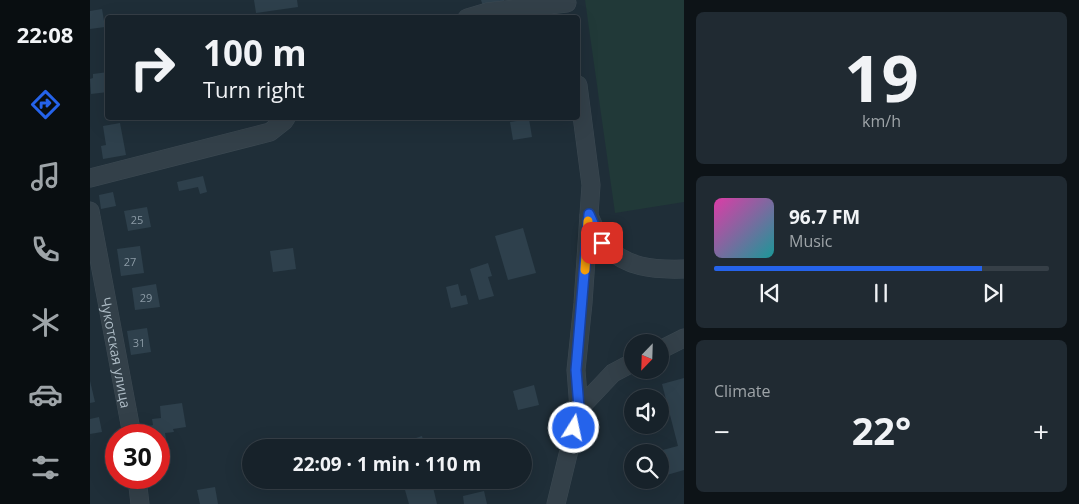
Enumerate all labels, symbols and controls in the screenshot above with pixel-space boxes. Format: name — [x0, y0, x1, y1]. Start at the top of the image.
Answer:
text: 22:08 — [17, 19, 73, 49]
text: 100 m — [203, 29, 307, 76]
text: 19 — [844, 33, 919, 121]
icon: right — [120, 35, 185, 100]
text: Turn right — [203, 74, 305, 104]
icon: directions — [28, 87, 63, 122]
text: km/h — [862, 110, 901, 132]
icon: music — [28, 159, 63, 194]
text: 96.7 FM — [789, 204, 860, 230]
house number: 25 — [131, 212, 143, 227]
pin — [581, 222, 623, 264]
icon: arrive — [588, 229, 616, 257]
text: Music — [789, 230, 833, 252]
icon: phone — [28, 232, 63, 267]
house number: 27 — [124, 254, 136, 269]
icon: previous — [756, 279, 784, 307]
icon: pause — [867, 279, 895, 307]
icon: next — [979, 279, 1007, 307]
house number: 29 — [140, 290, 152, 305]
street label: Чукотская улица — [97, 295, 136, 410]
icon: climate — [28, 305, 63, 340]
north arrow — [624, 334, 669, 379]
map controls — [624, 334, 669, 489]
house number: 31 — [133, 335, 145, 350]
icon: car — [28, 377, 63, 412]
text: Climate — [714, 380, 771, 402]
button: sound — [624, 389, 669, 434]
position arrow — [547, 401, 599, 453]
text: 22° — [852, 404, 911, 456]
text: − — [714, 412, 730, 450]
text: + — [1033, 412, 1049, 450]
speed limit sign: 30 — [105, 424, 170, 489]
button: search — [624, 444, 669, 489]
icon: filters — [28, 450, 63, 485]
text: 22:09 · 1 min · 110 m — [293, 451, 481, 477]

